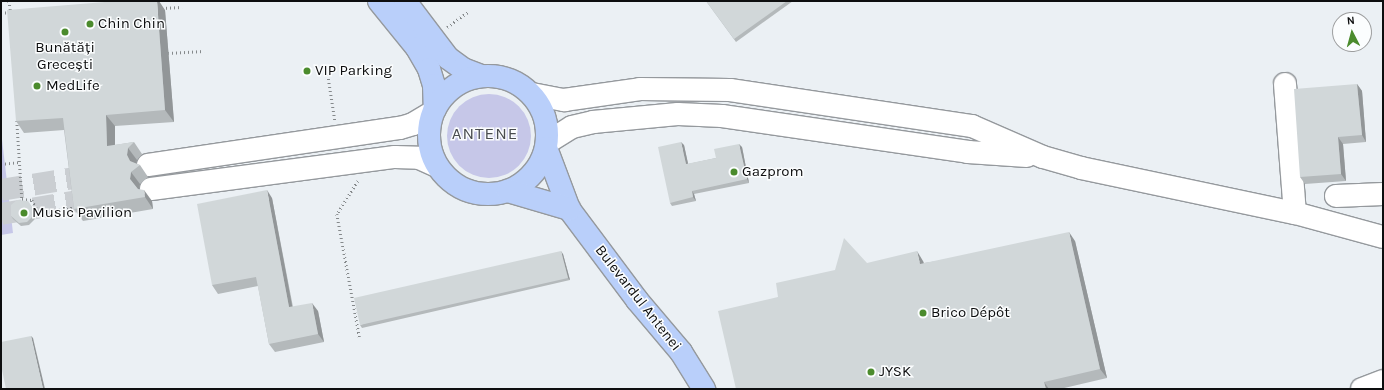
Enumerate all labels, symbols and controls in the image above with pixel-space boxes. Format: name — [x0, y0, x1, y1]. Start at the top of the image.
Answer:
north arrow — [1332, 12, 1372, 52]
text: N — [1346, 14, 1355, 27]
place label: Chin Chin — [98, 15, 165, 33]
marker: Chin Chin — [85, 19, 95, 29]
marker: Bunătăți Grecești — [60, 27, 70, 37]
place label: Bunătăți Grecești — [35, 38, 95, 73]
place label: VIP Parking — [315, 62, 392, 80]
marker: VIP Parking — [302, 66, 312, 76]
place label: MedLife — [46, 77, 100, 95]
marker: MedLife — [31, 80, 43, 92]
district label: ANTENE — [452, 124, 518, 144]
place label: Gazprom — [742, 163, 803, 181]
marker: Gazprom — [729, 167, 739, 177]
place label: Music Pavilion — [32, 204, 132, 222]
marker: Music Pavilion — [19, 208, 29, 218]
street label: Bulevardul Antenei — [591, 241, 685, 355]
place label: Brico Dépôt — [931, 304, 1010, 322]
marker: Brico Dépôt — [918, 308, 928, 318]
place label: JYSK — [879, 363, 911, 381]
marker: JYSK — [866, 367, 876, 377]

